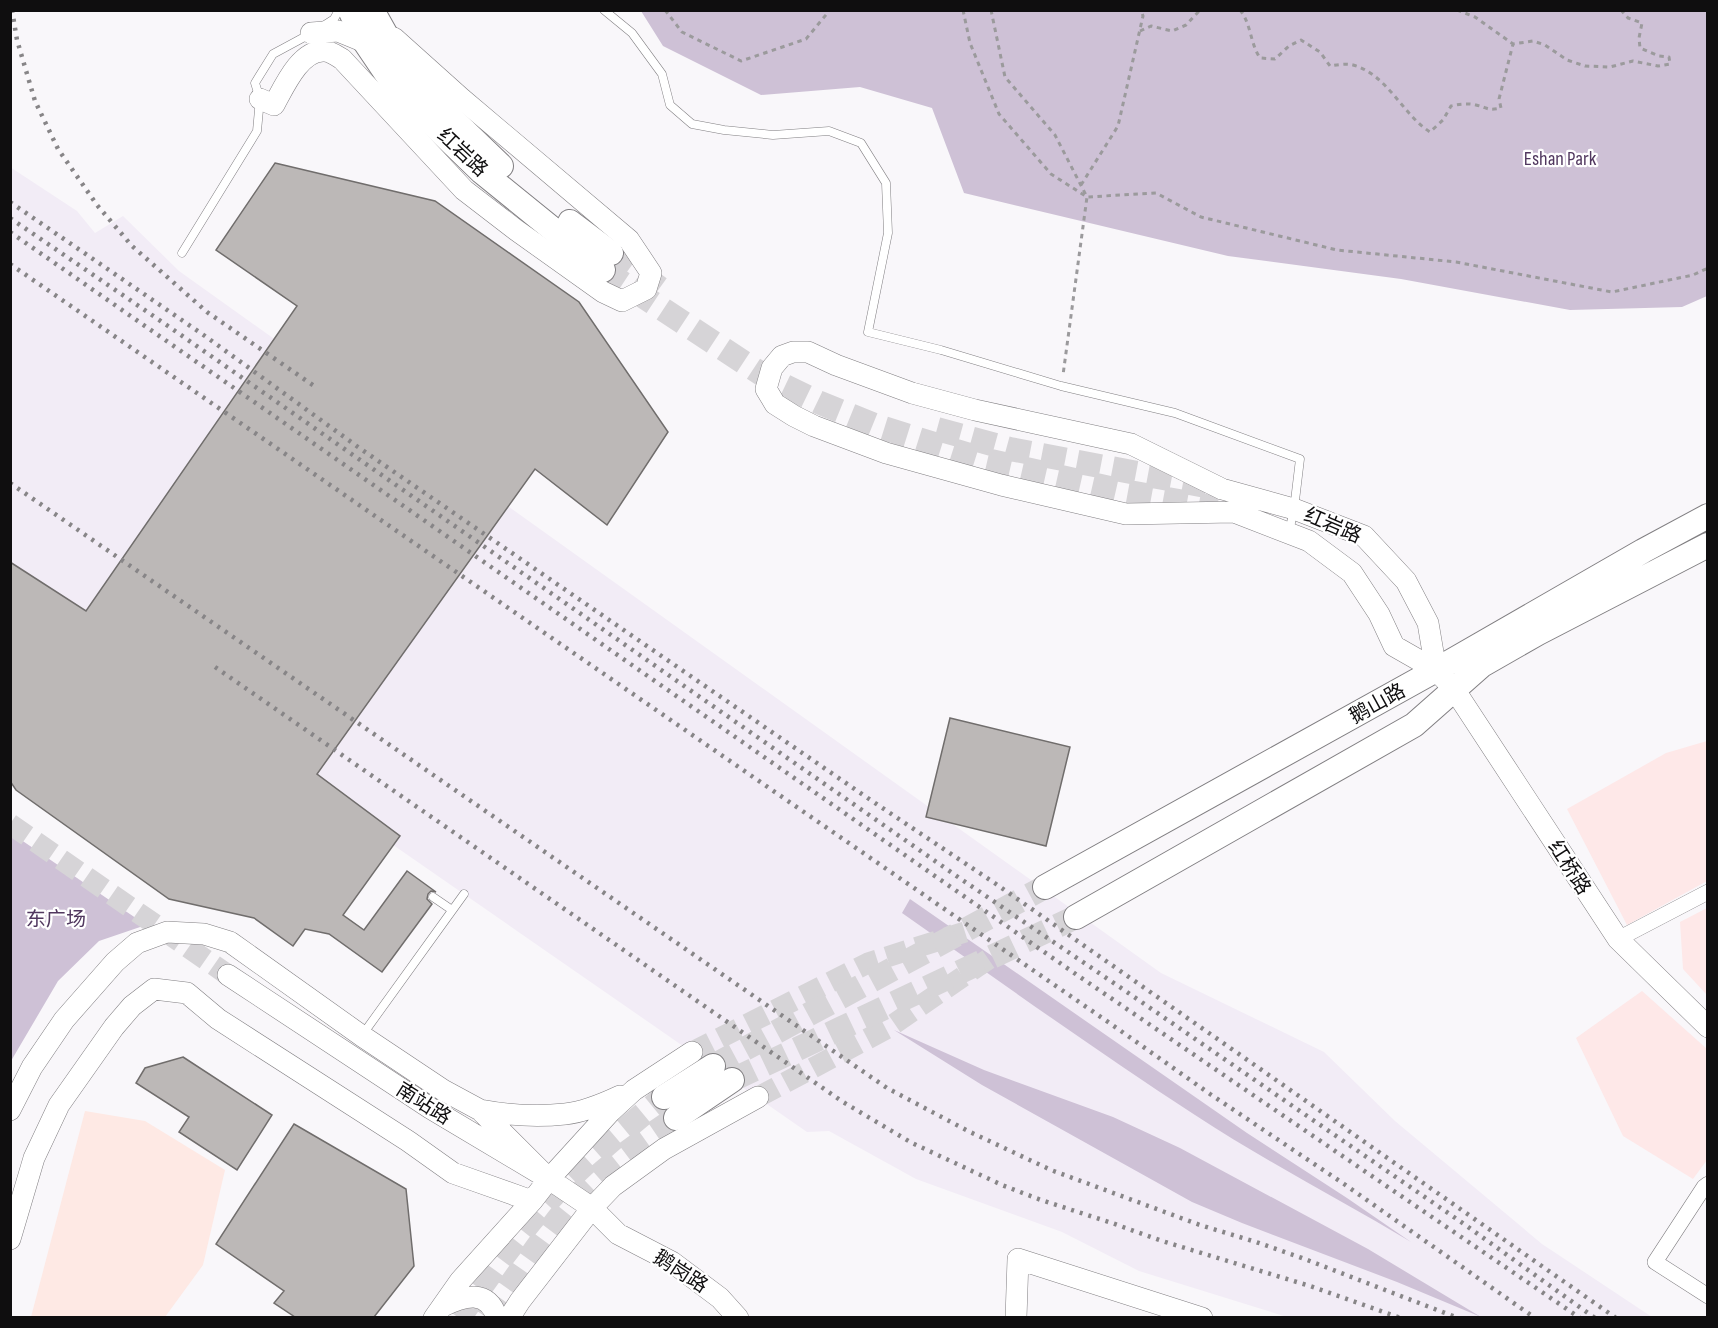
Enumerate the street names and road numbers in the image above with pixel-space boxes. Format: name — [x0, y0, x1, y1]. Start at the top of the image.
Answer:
street label: 红岩路 — [432, 123, 492, 182]
street label: 红岩路 — [1300, 503, 1365, 549]
street label: 鹅山路 — [1345, 679, 1410, 729]
street label: 红桥路 — [1543, 836, 1596, 899]
street label: 南站路 — [392, 1078, 455, 1130]
street label: 鹅岗路 — [649, 1245, 712, 1298]

